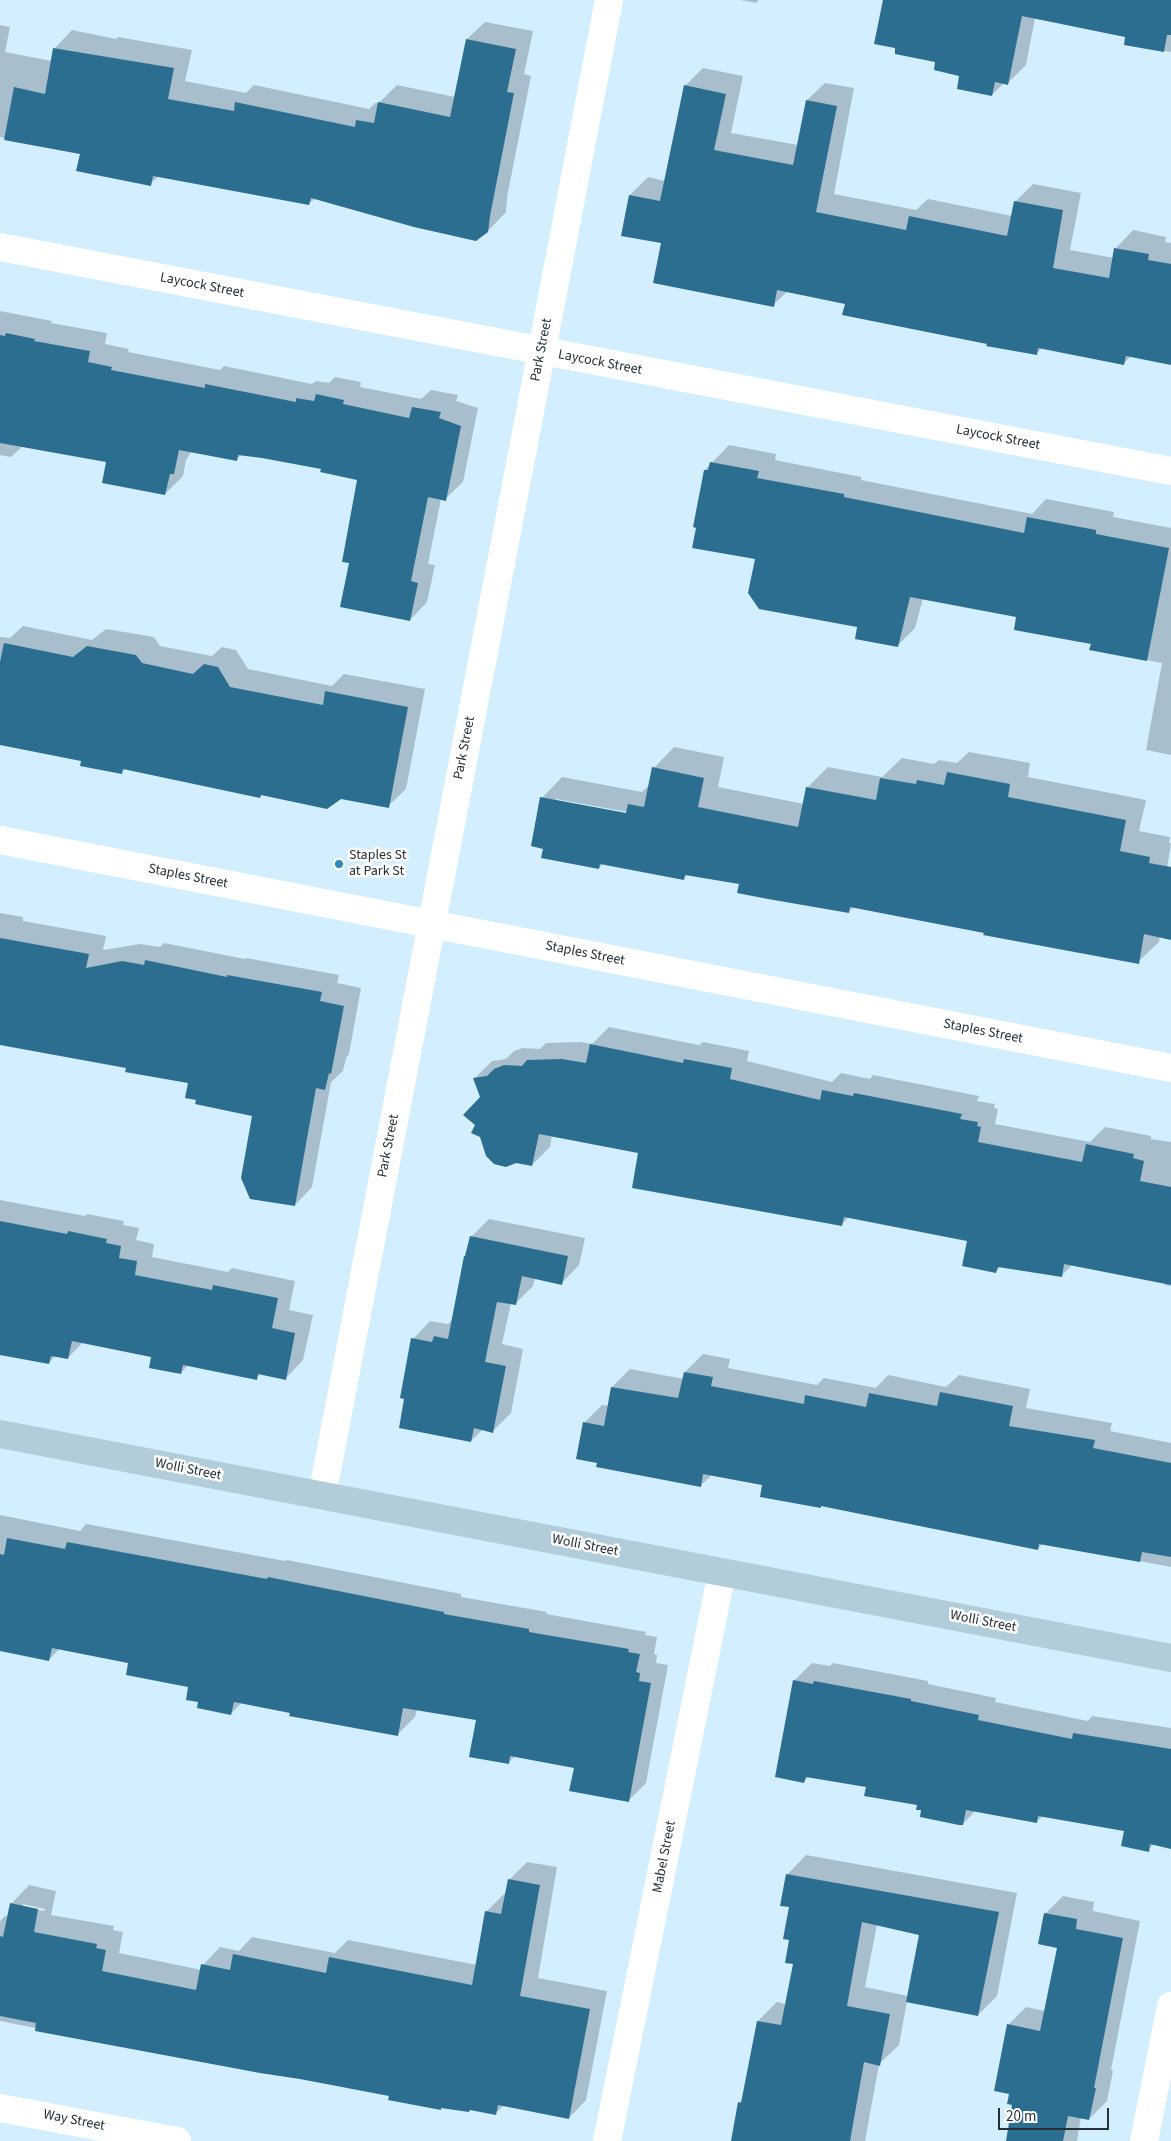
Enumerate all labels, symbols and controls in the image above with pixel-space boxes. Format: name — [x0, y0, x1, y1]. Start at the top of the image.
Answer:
street label: Laycock Street — [159, 270, 245, 302]
street label: Park Street — [528, 317, 556, 383]
street label: Laycock Street — [557, 347, 643, 379]
street label: Laycock Street — [955, 422, 1041, 454]
street label: Park Street — [451, 715, 479, 781]
place label: Staples St at Park St — [349, 848, 406, 880]
marker: Staples St at Park St — [333, 858, 345, 870]
street label: Staples Street — [147, 861, 229, 893]
street label: Staples Street — [544, 938, 626, 970]
street label: Staples Street — [942, 1016, 1024, 1048]
street label: Park Street — [375, 1113, 403, 1179]
street label: Wolli Street — [153, 1455, 223, 1485]
street label: Wolli Street — [550, 1531, 620, 1561]
street label: Wolli Street — [948, 1607, 1018, 1637]
street label: Mabel Street — [650, 1819, 680, 1895]
scale bar — [1001, 2098, 1112, 2130]
text: 20 m — [1006, 2106, 1036, 2127]
street label: Way Street — [42, 2107, 106, 2135]

